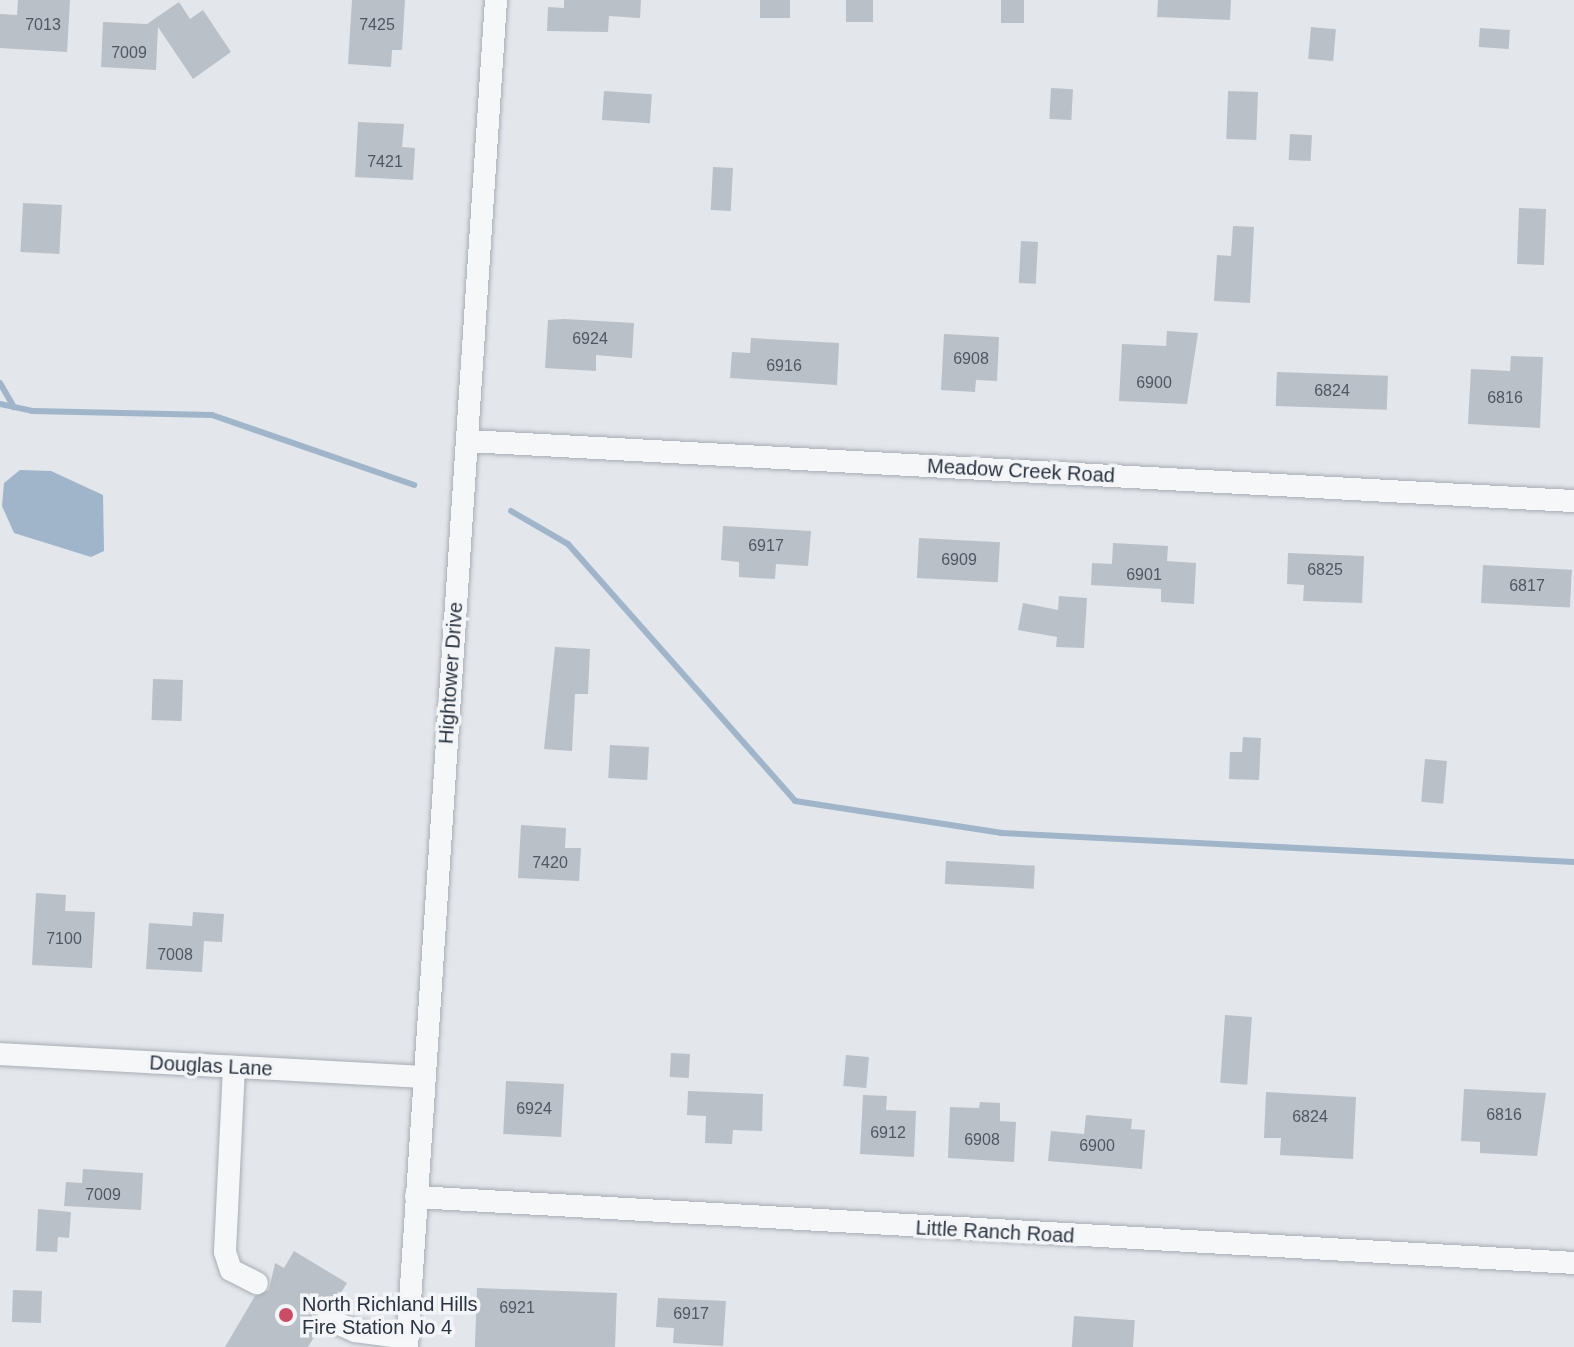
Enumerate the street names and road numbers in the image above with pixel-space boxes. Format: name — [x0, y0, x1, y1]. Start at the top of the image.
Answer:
street label: Meadow Creek Road — [927, 454, 1115, 488]
street label: Hightower Drive — [434, 601, 468, 745]
street label: Douglas Lane — [149, 1051, 273, 1081]
street label: Little Ranch Road — [915, 1216, 1075, 1248]

